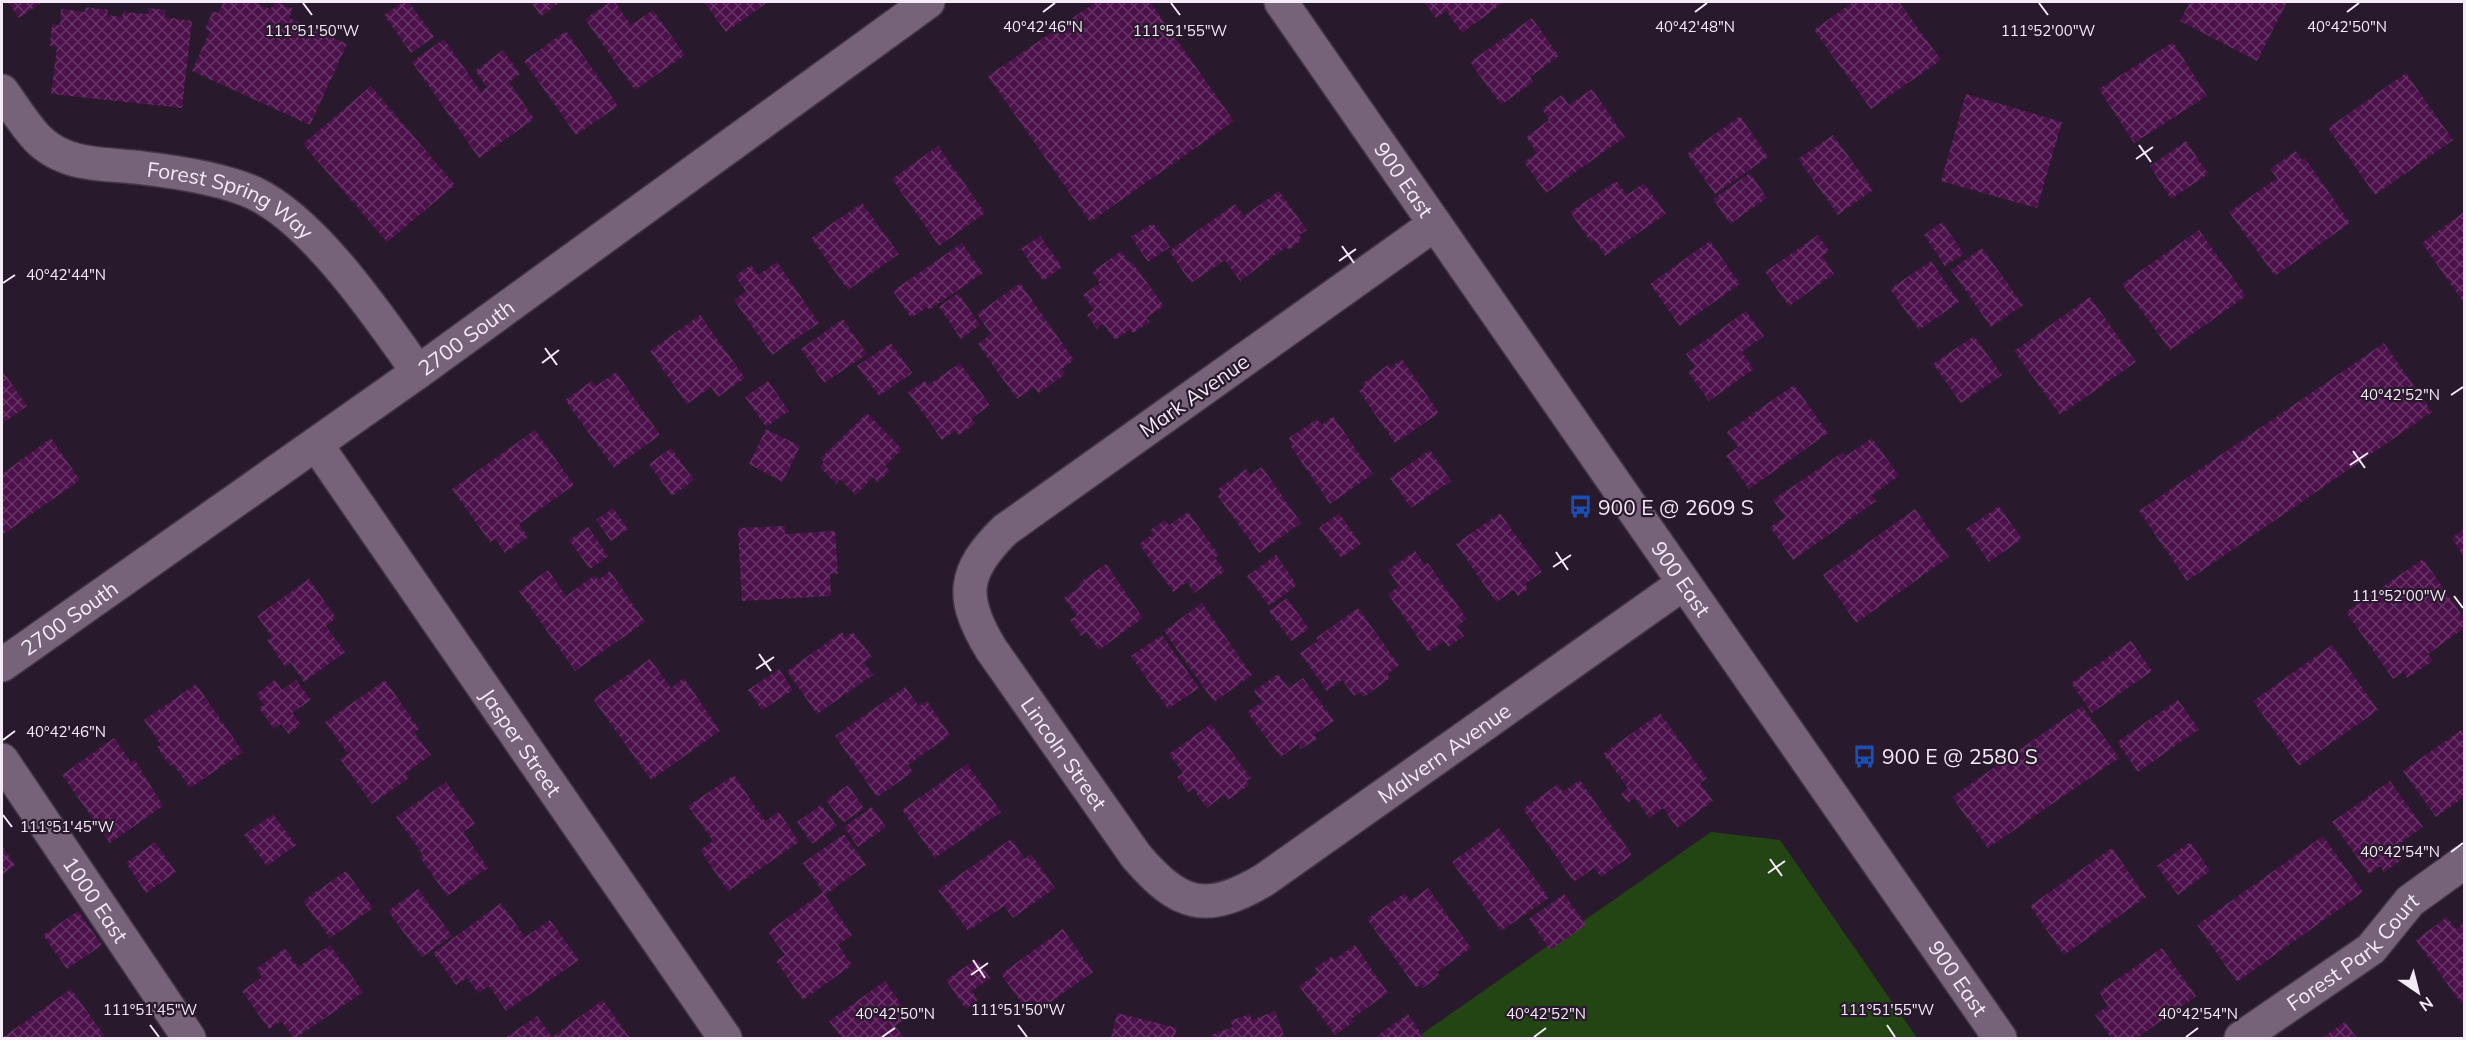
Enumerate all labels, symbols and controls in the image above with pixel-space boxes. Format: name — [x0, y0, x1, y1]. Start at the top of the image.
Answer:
text: 40°42'46"N — [1003, 17, 1083, 36]
text: 40°42'48"N — [1655, 17, 1735, 36]
text: 40°42'50"N — [2307, 17, 2387, 36]
text: 111°51'50"W — [265, 21, 360, 40]
text: 111°51'55"W — [1133, 21, 1228, 40]
text: 111°52'00"W — [2001, 21, 2096, 40]
street label: 900 East — [1369, 137, 1439, 222]
street label: Forest Spring Way — [146, 156, 319, 244]
text: 40°42'44"N — [26, 265, 106, 284]
street label: 2700 South — [413, 294, 519, 381]
street label: Mark Avenue — [1134, 348, 1254, 442]
text: 40°42'52"N — [2360, 385, 2440, 404]
bus stop icon: 900 E @ 2609 S — [1567, 494, 1593, 520]
place label: 900 E @ 2609 S — [1598, 494, 1754, 520]
street label: 900 East — [1646, 536, 1716, 621]
street label: 2700 South — [15, 575, 123, 661]
text: 111°52'00"W — [2352, 586, 2447, 605]
street label: Jasper Street — [475, 683, 568, 801]
street label: Lincoln Street — [1016, 692, 1113, 815]
street label: Malvern Avenue — [1372, 697, 1515, 809]
text: 40°42'46"N — [26, 722, 106, 741]
bus stop icon: 900 E @ 2580 S — [1851, 743, 1877, 769]
place label: 900 E @ 2580 S — [1882, 743, 2038, 769]
text: 111°51'45"W — [20, 817, 115, 836]
text: 40°42'54"N — [2360, 842, 2440, 861]
street label: 1000 East — [58, 851, 134, 947]
street label: Forest Park Court — [2281, 886, 2423, 1016]
street label: 900 East — [1923, 935, 1993, 1021]
north arrow — [2388, 962, 2448, 1022]
text: N — [2416, 993, 2437, 1016]
text: 111°51'45"W — [103, 1000, 198, 1019]
text: 111°51'50"W — [971, 1000, 1066, 1019]
text: 111°51'55"W — [1840, 1000, 1935, 1019]
text: 40°42'50"N — [855, 1004, 935, 1023]
text: 40°42'52"N — [1506, 1004, 1586, 1023]
text: 40°42'54"N — [2158, 1004, 2238, 1023]

